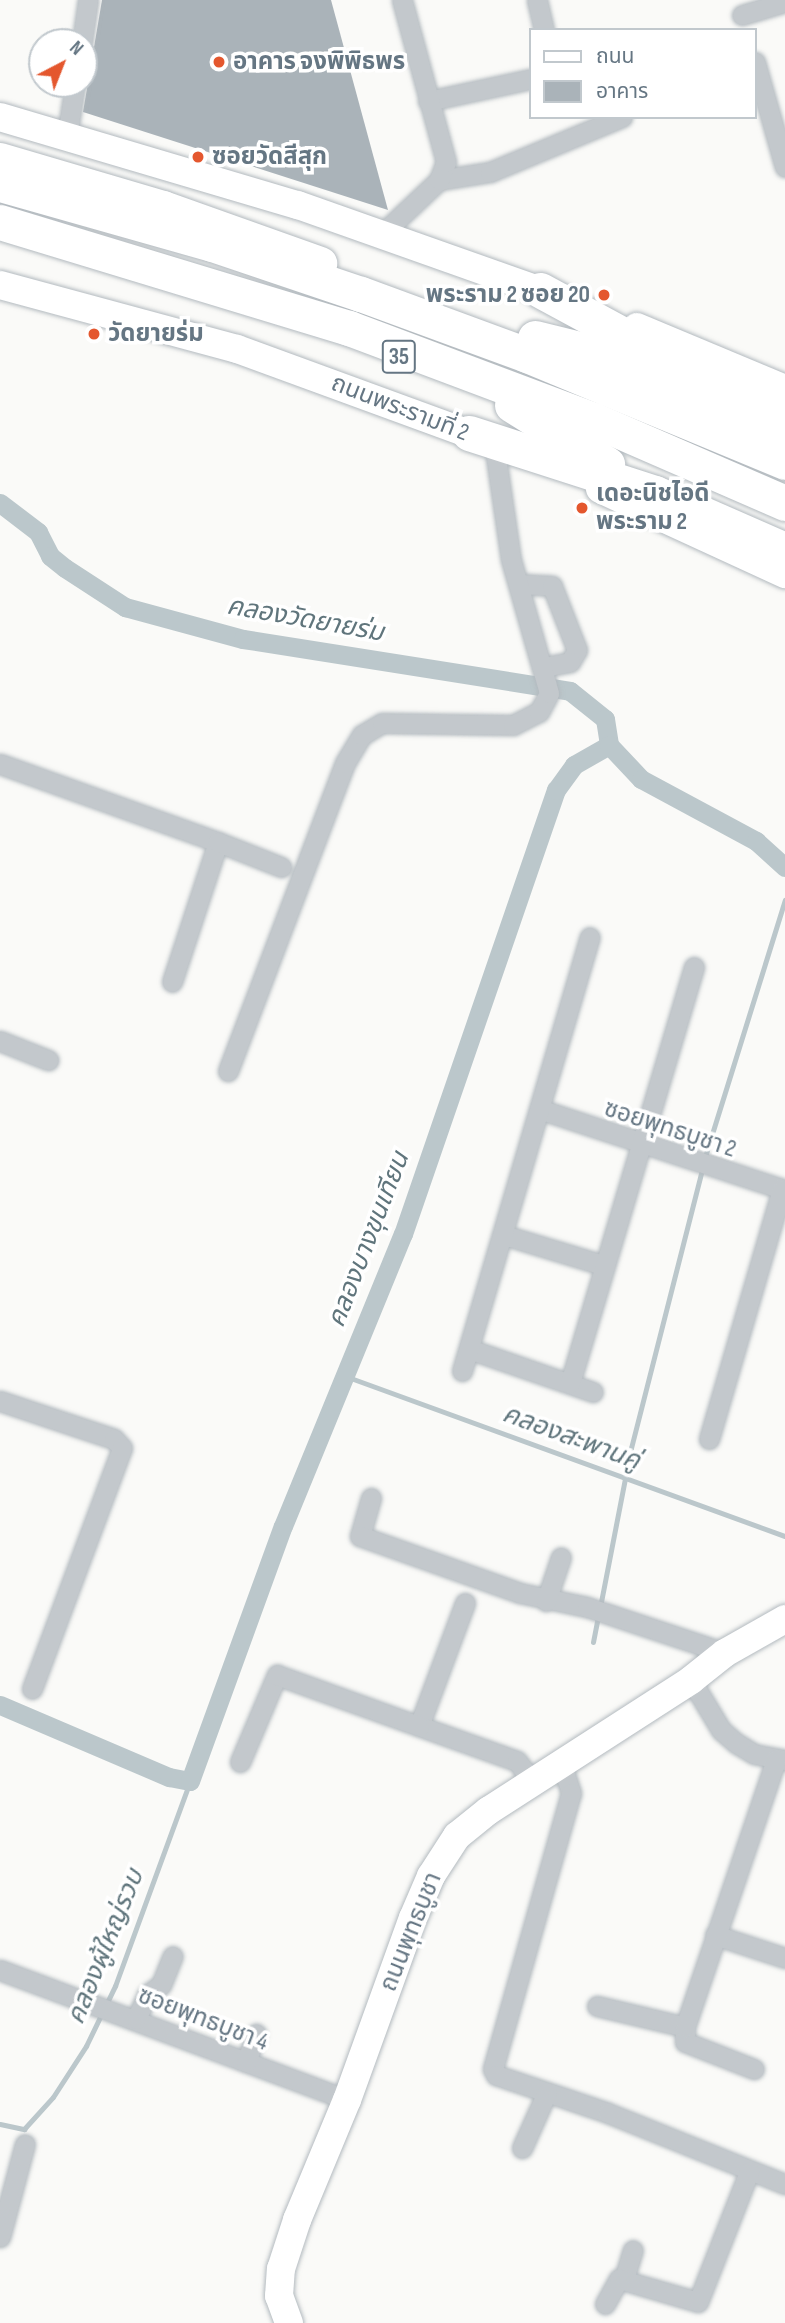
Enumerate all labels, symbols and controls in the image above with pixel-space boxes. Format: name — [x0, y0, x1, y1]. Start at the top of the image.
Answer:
north arrow — [28, 28, 98, 98]
legend — [530, 28, 757, 119]
text: N — [65, 37, 88, 60]
text: ถนน — [596, 44, 634, 69]
place label: อาคาร จงพิพิธพร — [233, 48, 405, 76]
marker: อาคาร จงพิพิธพร — [211, 54, 227, 70]
text: อาคาร — [596, 79, 648, 104]
place label: ซอยวัดสีสุก — [212, 143, 327, 171]
marker: ซอยวัดสีสุก — [190, 149, 206, 165]
place label: พระราม 2 ซอย 20 — [426, 281, 590, 309]
marker: พระราม 2 ซอย 20 — [596, 287, 612, 303]
place label: วัดยายร่ม — [108, 320, 204, 348]
marker: วัดยายร่ม — [86, 326, 102, 342]
road number: 35 — [382, 338, 416, 376]
street label: ถนนพระรามที่ 2 — [327, 369, 473, 447]
place label: เดอะนิชไอดี พระราม 2 — [596, 480, 710, 536]
marker: เดอะนิชไอดี พระราม 2 — [574, 500, 590, 516]
water label: คลองวัดยายร่ม — [224, 591, 386, 649]
street label: ซอยพุทธบูชา 2 — [600, 1094, 740, 1164]
water label: คลองบางขุนเทียน — [321, 1148, 417, 1332]
water label: คลองสะพานคู่ — [498, 1399, 644, 1477]
water label: คลองผู้ใหญ่รวบ — [61, 1865, 151, 2029]
street label: ถนนพุทธบูชา — [374, 1868, 448, 1996]
street label: ซอยพุทธบูชา 4 — [134, 1981, 272, 2057]

